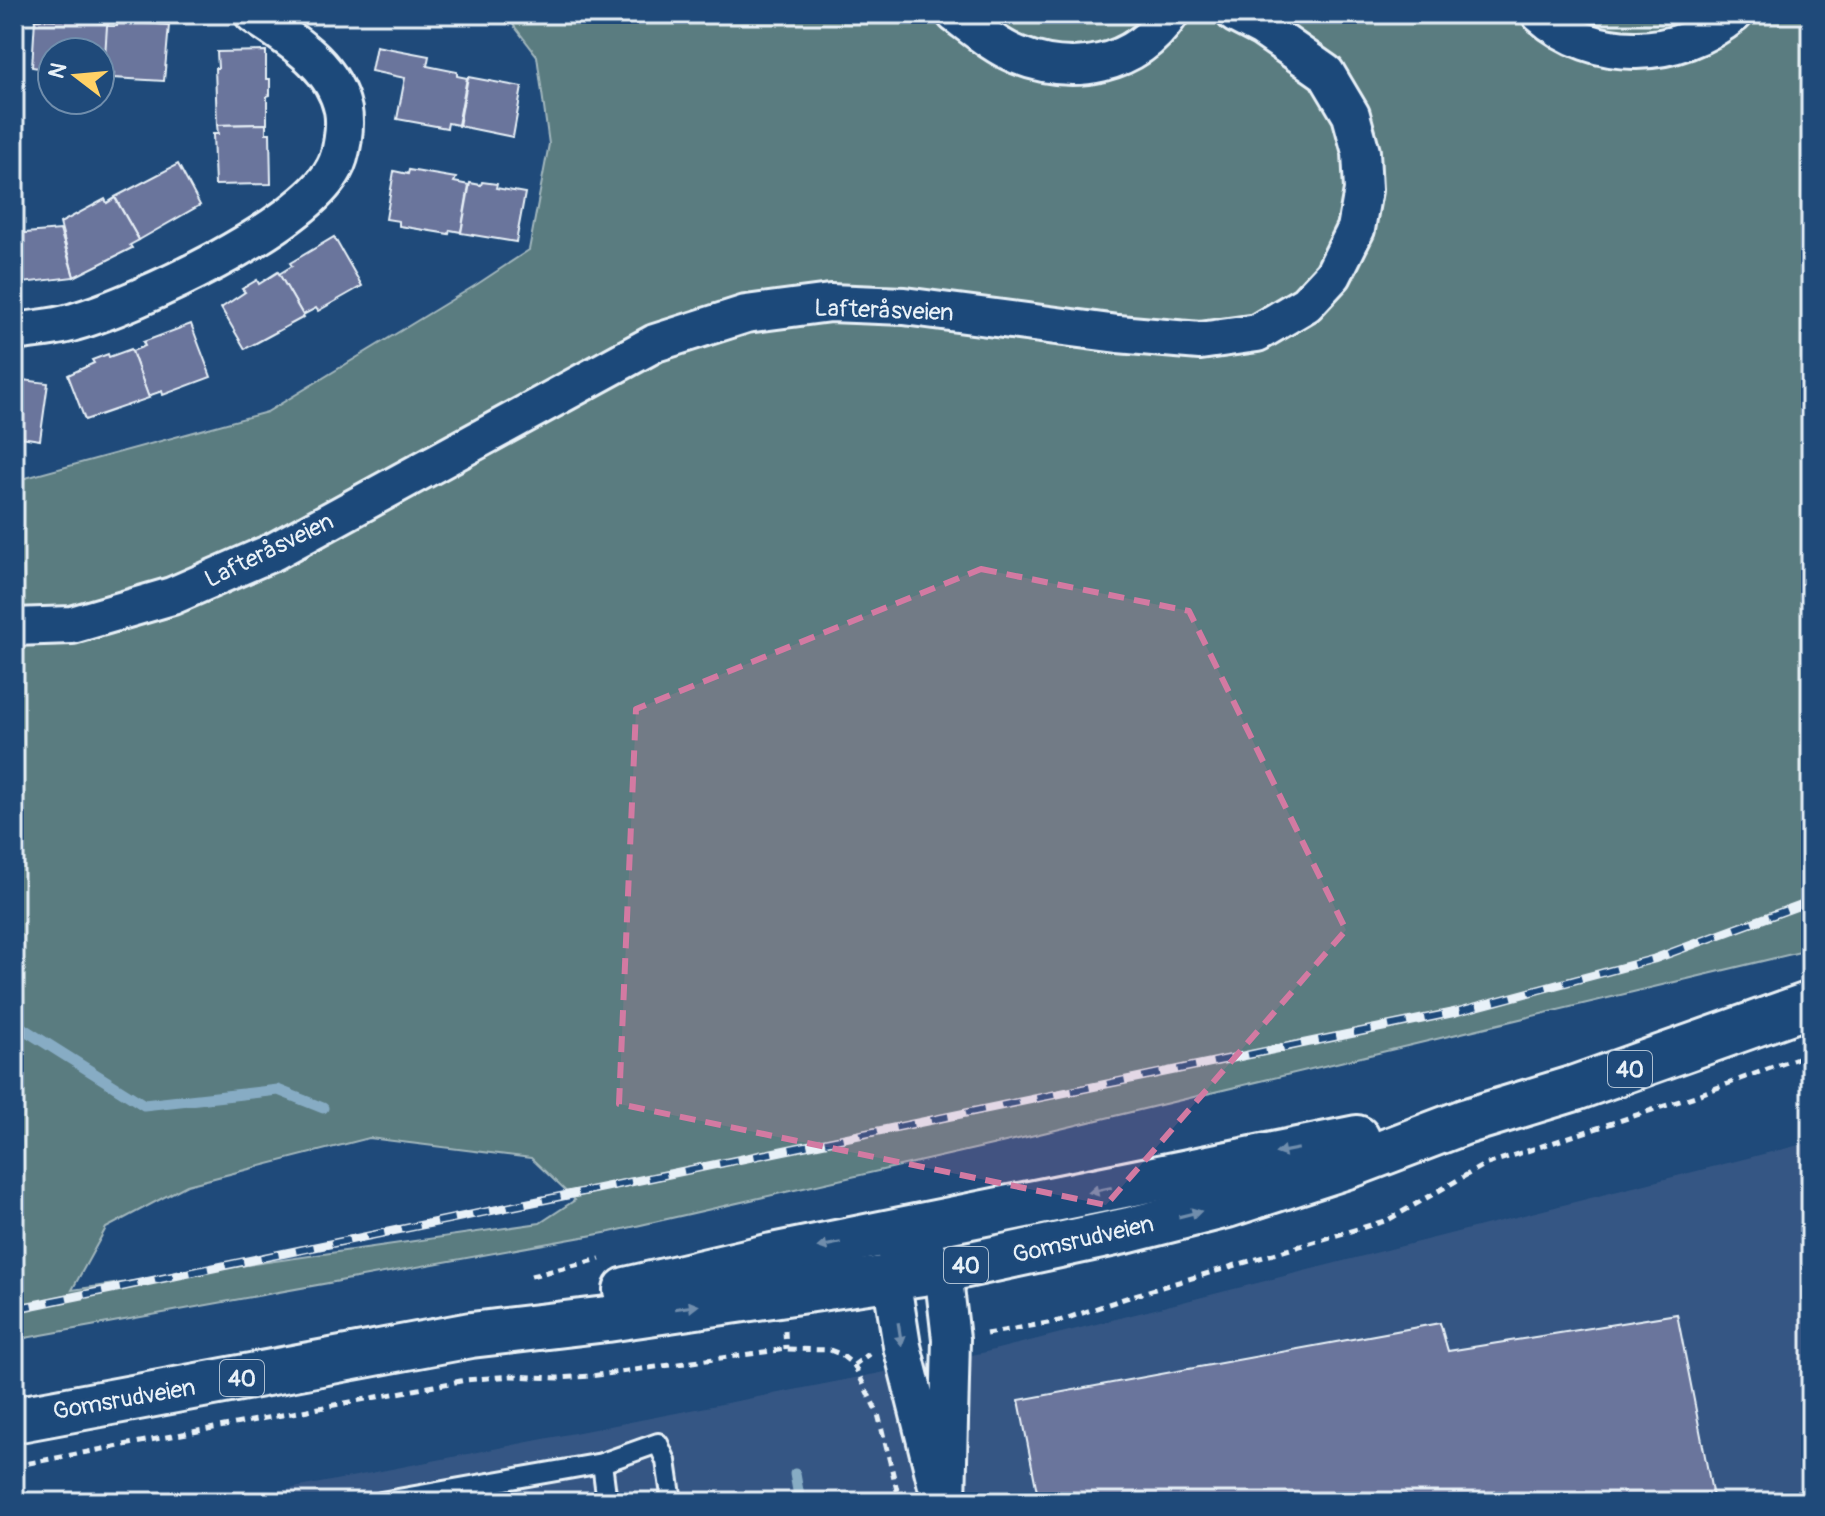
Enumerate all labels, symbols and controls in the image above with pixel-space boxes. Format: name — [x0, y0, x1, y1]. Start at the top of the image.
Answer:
north arrow — [36, 36, 116, 116]
text: N — [42, 60, 73, 82]
street label: Lafteråsveien — [814, 294, 954, 327]
street label: Lafteråsveien — [200, 507, 338, 594]
road number: 40 — [1608, 1051, 1652, 1087]
one-way arrow — [1274, 1146, 1299, 1158]
one-way arrow — [1087, 1184, 1112, 1197]
one-way arrow — [1178, 1208, 1203, 1220]
street label: Gomsrudveien — [1010, 1209, 1157, 1270]
one-way arrow — [816, 1240, 841, 1252]
road number: 40 — [944, 1247, 988, 1283]
one-way arrow — [675, 1301, 700, 1314]
one-way arrow — [894, 1322, 907, 1347]
road number: 40 — [220, 1360, 264, 1396]
street label: Gomsrudveien — [51, 1373, 198, 1426]

